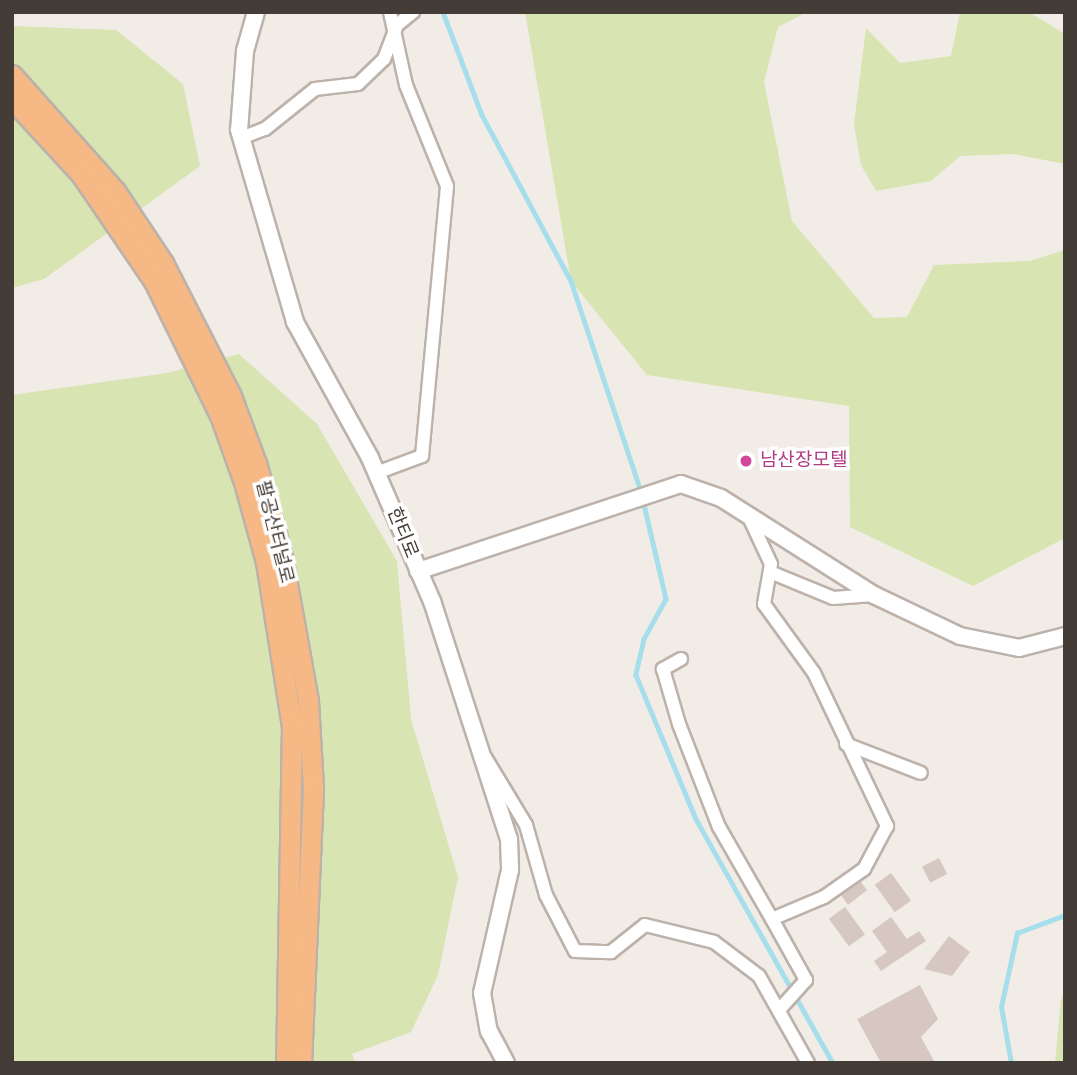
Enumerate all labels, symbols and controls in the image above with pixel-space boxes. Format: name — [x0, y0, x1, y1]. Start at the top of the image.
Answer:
place label: 남산장모텔 — [760, 450, 847, 472]
marker: 남산장모텔 — [738, 453, 754, 469]
street label: 팔공산터널로 — [250, 478, 298, 586]
street label: 한티로 — [382, 504, 422, 562]

